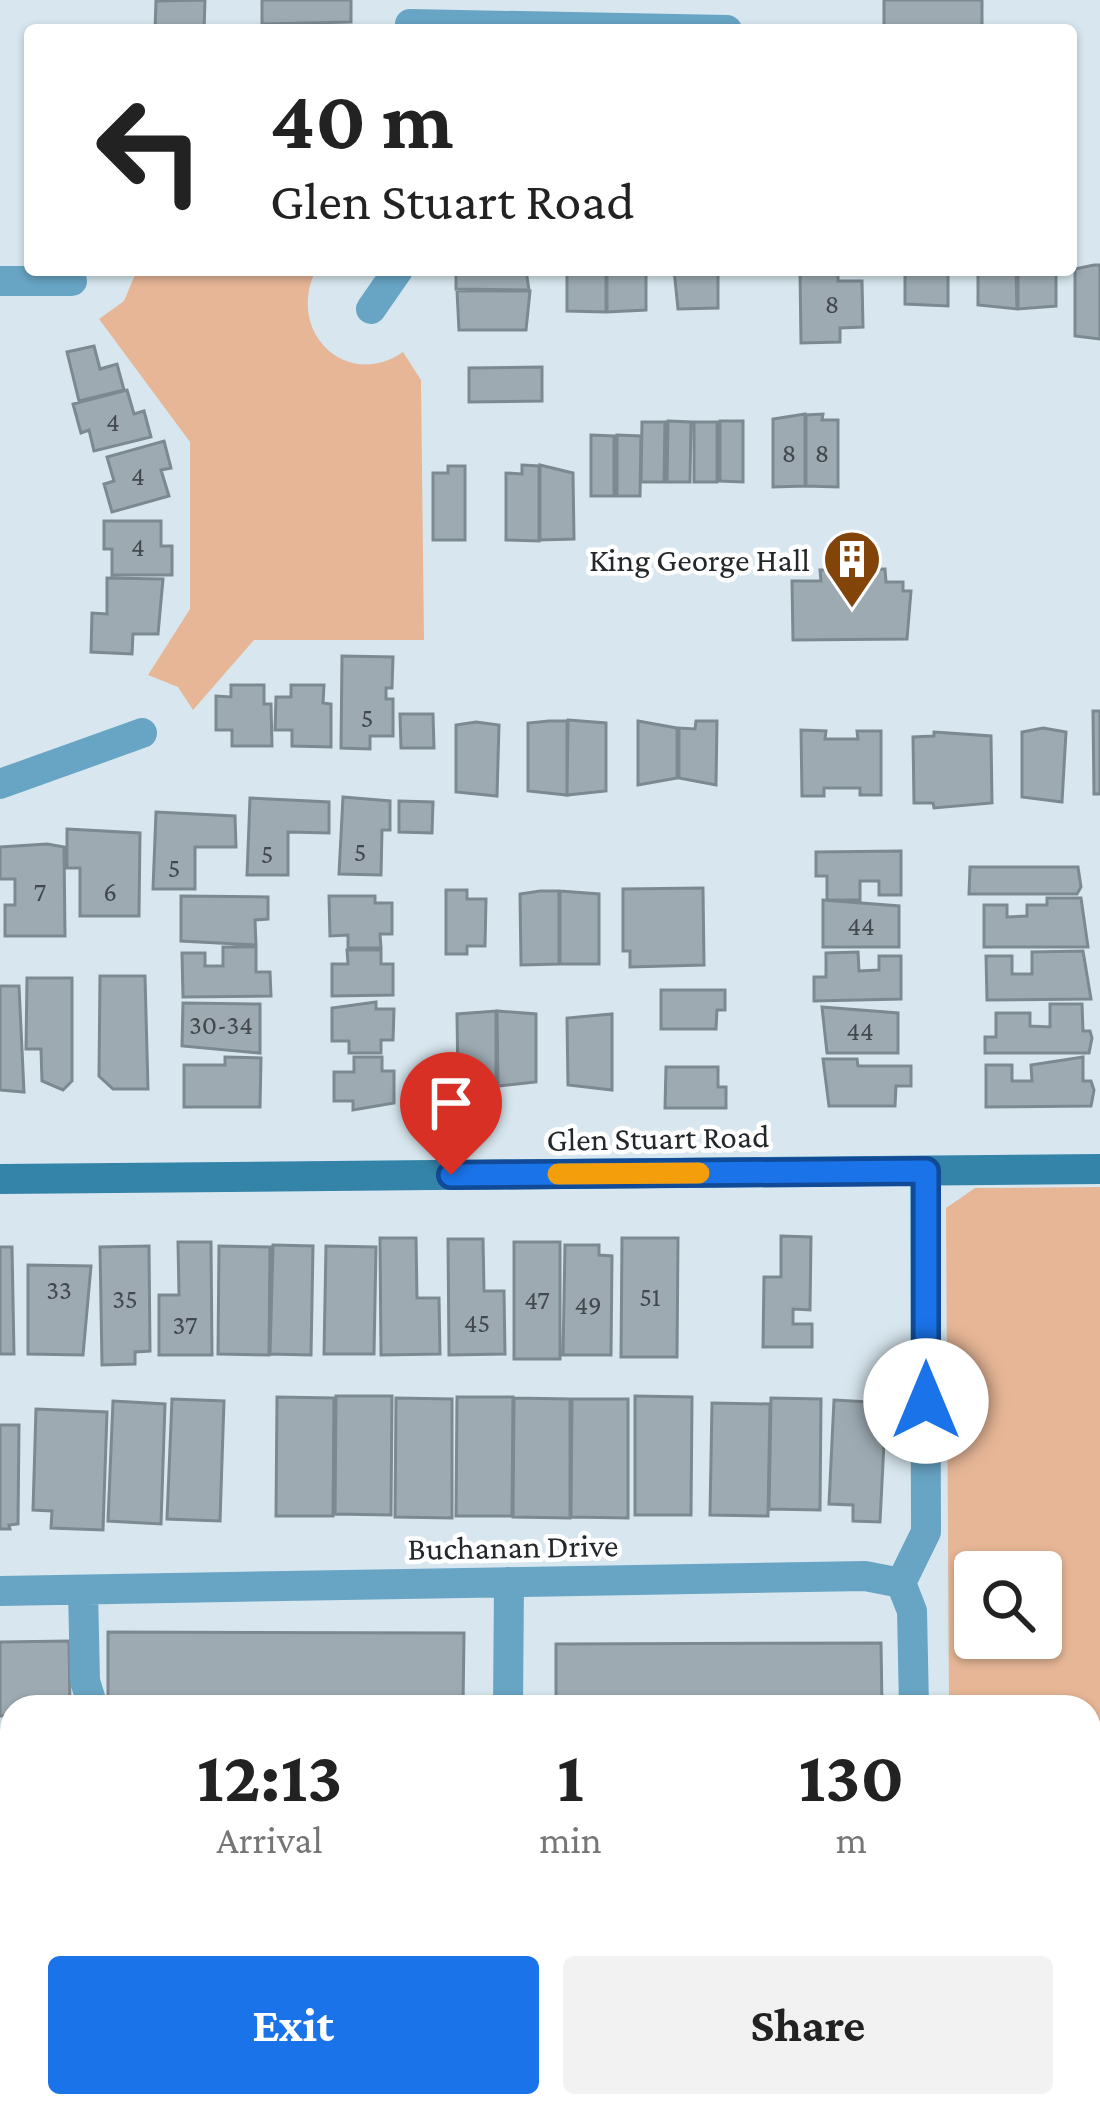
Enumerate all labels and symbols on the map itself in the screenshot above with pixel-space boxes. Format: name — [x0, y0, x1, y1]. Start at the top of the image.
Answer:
house number: 8 — [825, 289, 839, 319]
house number: 4 — [106, 407, 120, 437]
house number: 8 — [782, 438, 796, 468]
house number: 8 — [815, 438, 829, 468]
house number: 4 — [131, 461, 145, 491]
building icon: King George Hall — [821, 528, 883, 610]
house number: 4 — [131, 532, 145, 562]
place label: King George Hall — [589, 541, 810, 578]
house number: 5 — [361, 703, 373, 733]
house number: 5 — [354, 837, 366, 867]
house number: 5 — [261, 839, 273, 869]
house number: 5 — [168, 853, 180, 883]
house number: 7 — [34, 877, 46, 907]
house number: 6 — [103, 877, 117, 907]
house number: 44 — [847, 911, 875, 941]
house number: 30-34 — [189, 1010, 253, 1040]
house number: 44 — [846, 1016, 874, 1046]
pin — [400, 1052, 502, 1175]
street label: Glen Stuart Road — [546, 1117, 770, 1158]
house number: 33 — [46, 1275, 72, 1305]
house number: 51 — [639, 1282, 661, 1312]
house number: 35 — [112, 1284, 138, 1314]
house number: 47 — [524, 1285, 550, 1315]
house number: 49 — [574, 1290, 602, 1320]
house number: 45 — [464, 1308, 490, 1338]
house number: 37 — [173, 1310, 198, 1340]
position arrow — [863, 1338, 989, 1464]
street label: Buchanan Drive — [407, 1526, 619, 1567]

